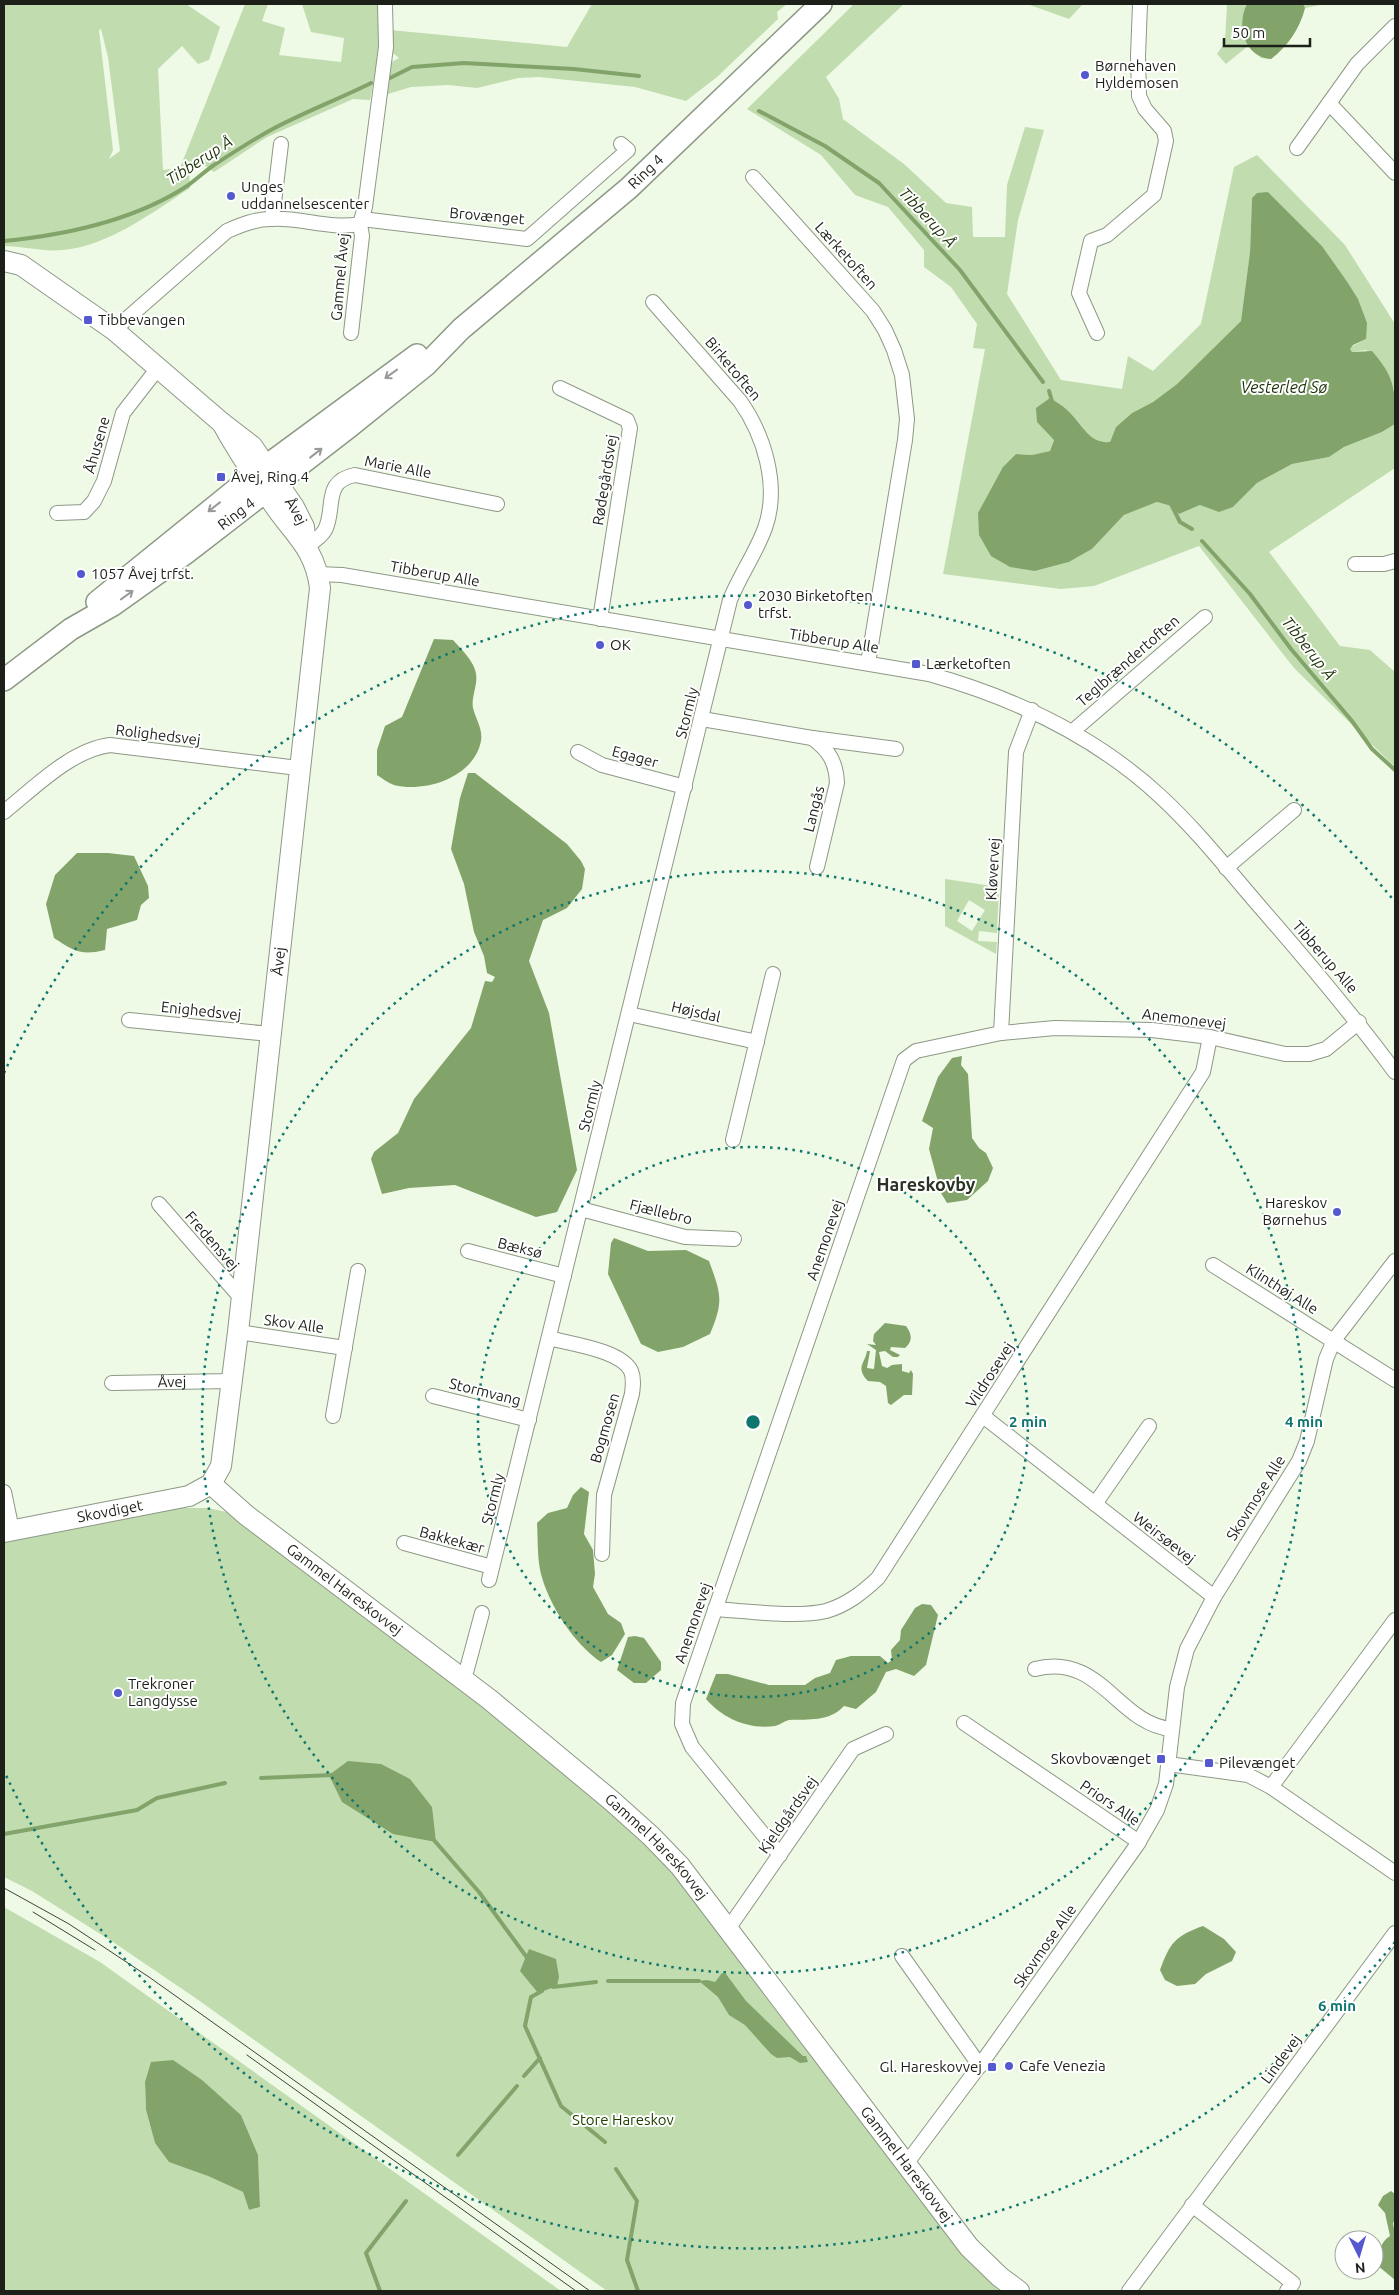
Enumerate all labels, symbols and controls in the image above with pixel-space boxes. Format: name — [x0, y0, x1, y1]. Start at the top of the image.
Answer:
scale bar — [1224, 15, 1310, 47]
text: 50 m — [1232, 24, 1265, 41]
place label: Børnehaven Hyldemosen — [1095, 57, 1179, 91]
marker: Børnehaven Hyldemosen — [1079, 69, 1091, 81]
water label: Tibberup Å — [162, 132, 236, 188]
street label: Ring 4 — [624, 151, 667, 192]
place label: Unges uddannelsescenter — [241, 178, 369, 212]
water label: Tibberup Å — [896, 183, 960, 251]
marker: Unges uddannelsescenter — [225, 190, 237, 202]
street label: Brovænget — [449, 204, 525, 227]
street label: Lærketoften — [812, 218, 881, 293]
street label: Gammel Åvej — [327, 232, 352, 322]
place label: Tibbevangen — [98, 311, 185, 328]
marker: Tibbevangen — [82, 314, 94, 326]
street label: Birketoften — [702, 334, 765, 404]
one-way arrow — [384, 369, 398, 379]
water label: Vesterled Sø — [1241, 378, 1328, 396]
street label: Åhusene — [80, 414, 113, 475]
street label: Rødegårdsvej — [589, 433, 620, 527]
one-way arrow — [309, 447, 322, 458]
street label: Marie Alle — [363, 452, 433, 481]
place label: Åvej, Ring 4 — [231, 468, 309, 485]
marker: Åvej, Ring 4 — [215, 471, 227, 483]
street label: Ring 4 — [214, 494, 258, 533]
street label: Åvej — [282, 494, 311, 528]
one-way arrow — [207, 501, 220, 512]
street label: Tibberup Alle — [389, 557, 481, 590]
place label: 1057 Åvej trfst. — [91, 565, 194, 582]
marker: 1057 Åvej trfst. — [75, 568, 87, 580]
place label: 2030 Birketoften trfst. — [758, 587, 873, 621]
one-way arrow — [120, 590, 134, 600]
marker: 2030 Birketoften trfst. — [742, 599, 754, 611]
street label: Teglbrændertoften — [1073, 612, 1182, 710]
water label: Tibberup Å — [1279, 613, 1339, 683]
street label: Tibberup Alle — [788, 625, 880, 656]
place label: OK — [610, 636, 631, 653]
marker: OK — [594, 639, 606, 651]
place label: Lærketoften — [926, 655, 1011, 672]
marker: Lærketoften — [910, 658, 922, 670]
street label: Stormly — [672, 685, 701, 740]
street label: Rolighedsvej — [115, 721, 202, 748]
street label: Egager — [610, 742, 660, 771]
street label: Langås — [800, 784, 827, 834]
street label: Kløvervej — [982, 837, 1003, 901]
street label: Tibberup Alle — [1289, 917, 1361, 996]
street label: Åvej — [268, 946, 288, 977]
street label: Enighedsvej — [160, 998, 242, 1023]
street label: Højsdal — [670, 998, 722, 1025]
street label: Anemonevej — [1141, 1005, 1227, 1032]
street label: Stormly — [575, 1078, 604, 1133]
district label: Hareskovby — [877, 1174, 976, 1194]
place label: Hareskov Børnehus — [1263, 1194, 1328, 1228]
street label: Fjællebro — [628, 1196, 694, 1227]
street label: Anemonevej — [803, 1197, 846, 1283]
marker: Hareskov Børnehus — [1331, 1206, 1343, 1218]
street label: Fredensvej — [182, 1208, 243, 1274]
street label: Bæksø — [496, 1234, 544, 1261]
street label: Klinthøj Alle — [1243, 1260, 1321, 1317]
street label: Skov Alle — [263, 1311, 325, 1336]
street label: Vildrosevej — [962, 1339, 1017, 1411]
street label: Åvej — [157, 1373, 187, 1390]
street label: Stormvang — [447, 1374, 523, 1409]
street label: Bogmosen — [586, 1391, 623, 1465]
centre of rings — [744, 1413, 762, 1431]
text: 2 min — [1009, 1413, 1047, 1430]
text: 4 min — [1285, 1413, 1323, 1430]
street label: Skovmose Alle — [1223, 1452, 1288, 1543]
street label: Stormly — [478, 1471, 507, 1526]
street label: Skovdiget — [76, 1496, 144, 1526]
street label: Weirsøevej — [1130, 1508, 1199, 1567]
street label: Bakkekær — [418, 1523, 487, 1556]
street label: Gammel Hareskovvej — [283, 1540, 406, 1638]
street label: Anemonevej — [671, 1580, 714, 1666]
place label: Trekroner Langdysse — [128, 1675, 198, 1709]
marker: Trekroner Langdysse — [112, 1687, 124, 1699]
place label: Skovbovænget — [1051, 1750, 1151, 1767]
marker: Skovbovænget — [1155, 1753, 1167, 1765]
place label: Pilevænget — [1219, 1754, 1295, 1771]
marker: Pilevænget — [1203, 1757, 1215, 1769]
street label: Kjeldgårdsvej — [755, 1773, 820, 1857]
street label: Priors Alle — [1077, 1776, 1143, 1829]
street label: Gammel Hareskovvej — [602, 1790, 711, 1903]
street label: Skovmose Alle — [1010, 1901, 1079, 1990]
text: 6 min — [1318, 1997, 1356, 2014]
street label: Lindevej — [1257, 2031, 1304, 2086]
place label: Cafe Venezia — [1019, 2057, 1106, 2074]
place label: Gl. Hareskovvej — [880, 2058, 982, 2075]
marker: Cafe Venezia — [1003, 2060, 1015, 2072]
marker: Gl. Hareskovvej — [986, 2061, 998, 2073]
street label: Gammel Hareskovvej — [857, 2103, 956, 2225]
park label: Store Hareskov — [572, 2111, 675, 2128]
north arrow — [1334, 2230, 1384, 2280]
text: N — [1354, 2260, 1366, 2276]

